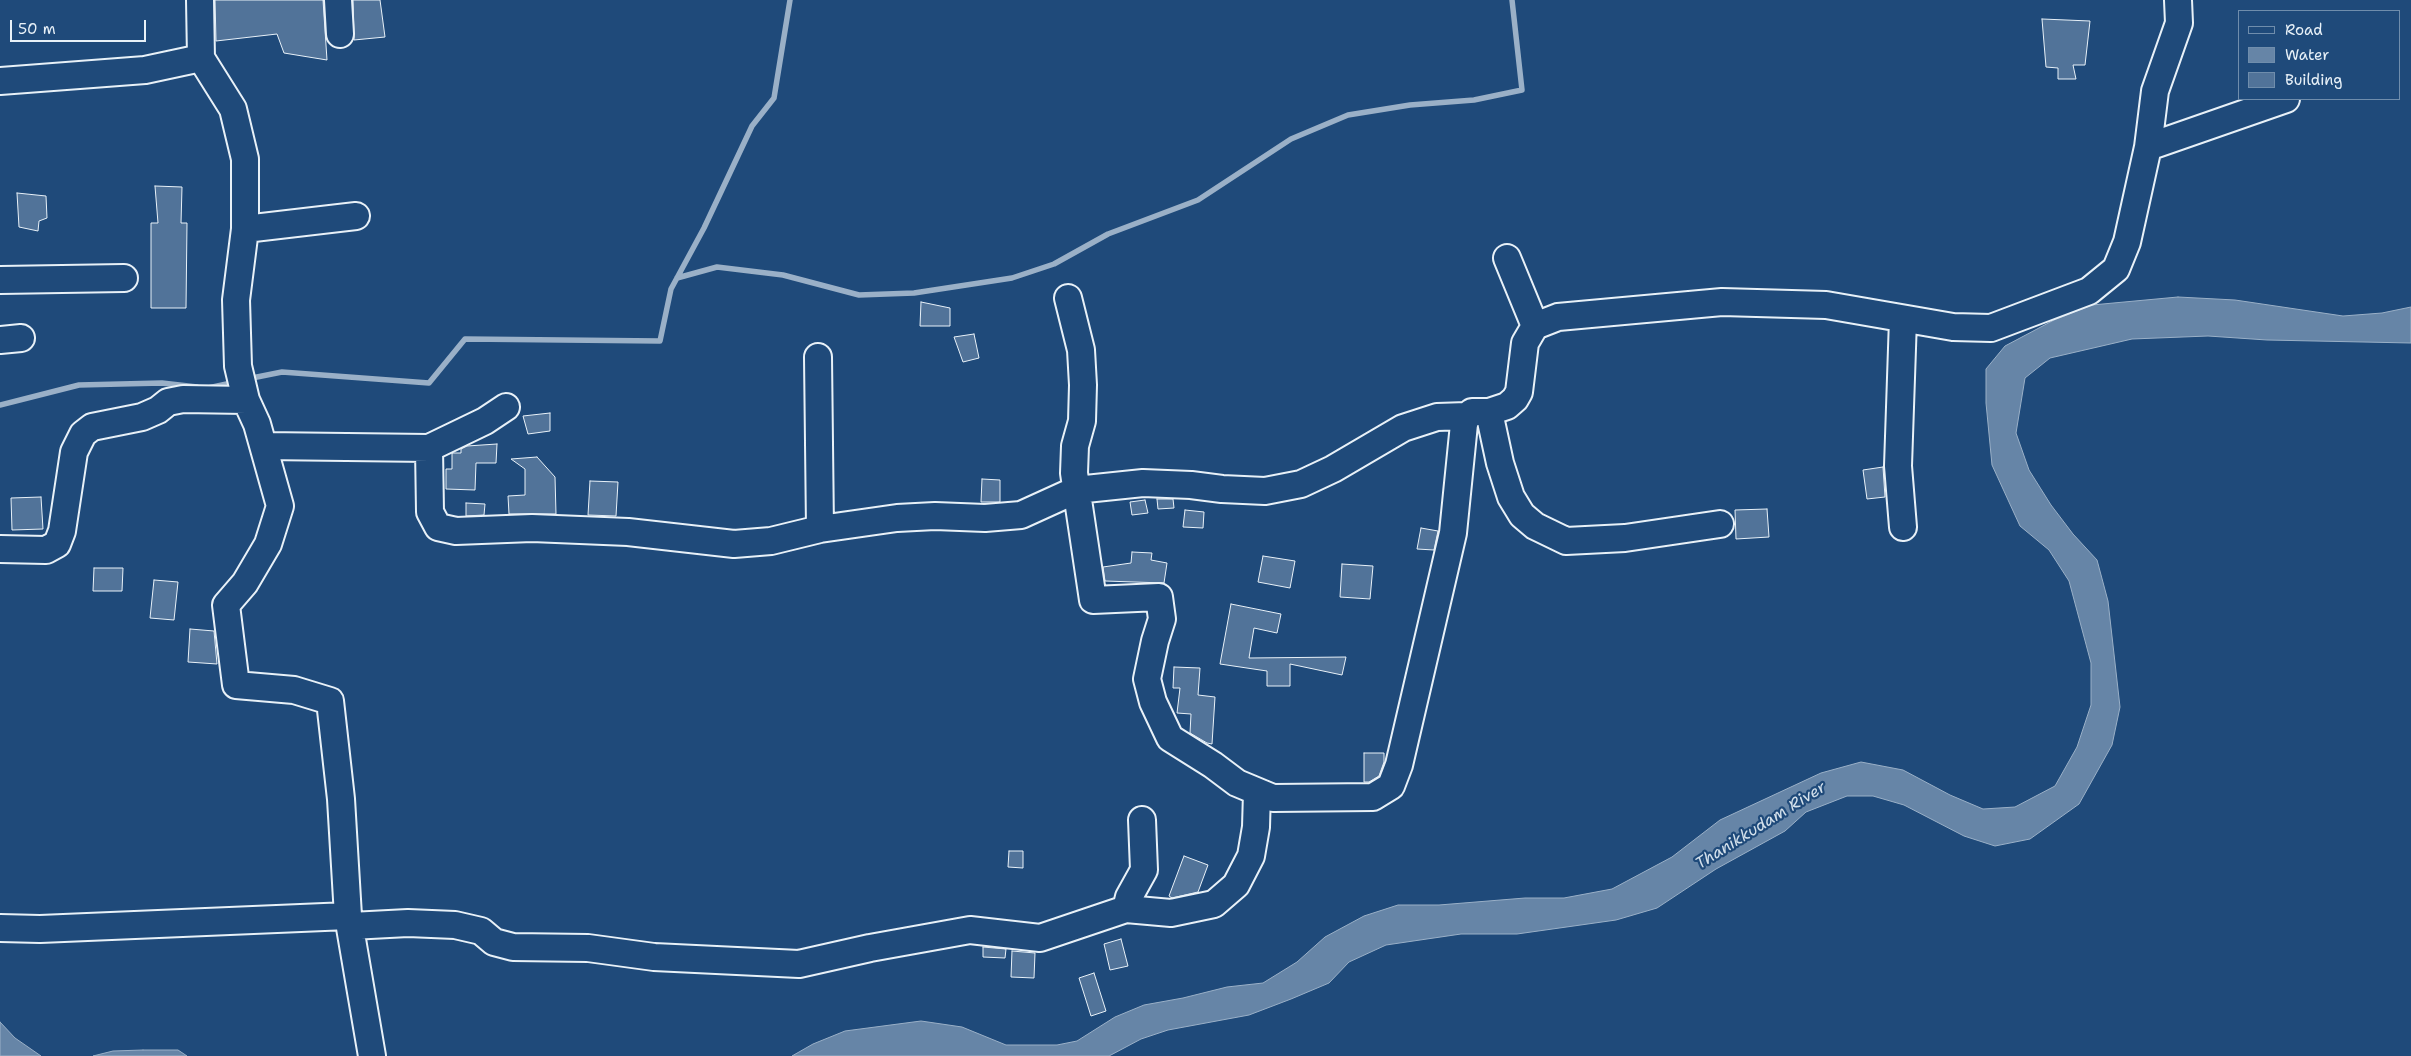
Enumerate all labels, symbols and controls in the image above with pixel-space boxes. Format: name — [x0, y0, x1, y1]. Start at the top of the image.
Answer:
scale bar — [12, 10, 149, 42]
legend — [2238, 10, 2401, 100]
text: 50 m — [18, 19, 56, 39]
text: Road — [2285, 20, 2323, 40]
text: Water — [2285, 45, 2329, 65]
text: Building — [2285, 70, 2342, 90]
water label: Thanikkudam River — [1692, 778, 1830, 874]

